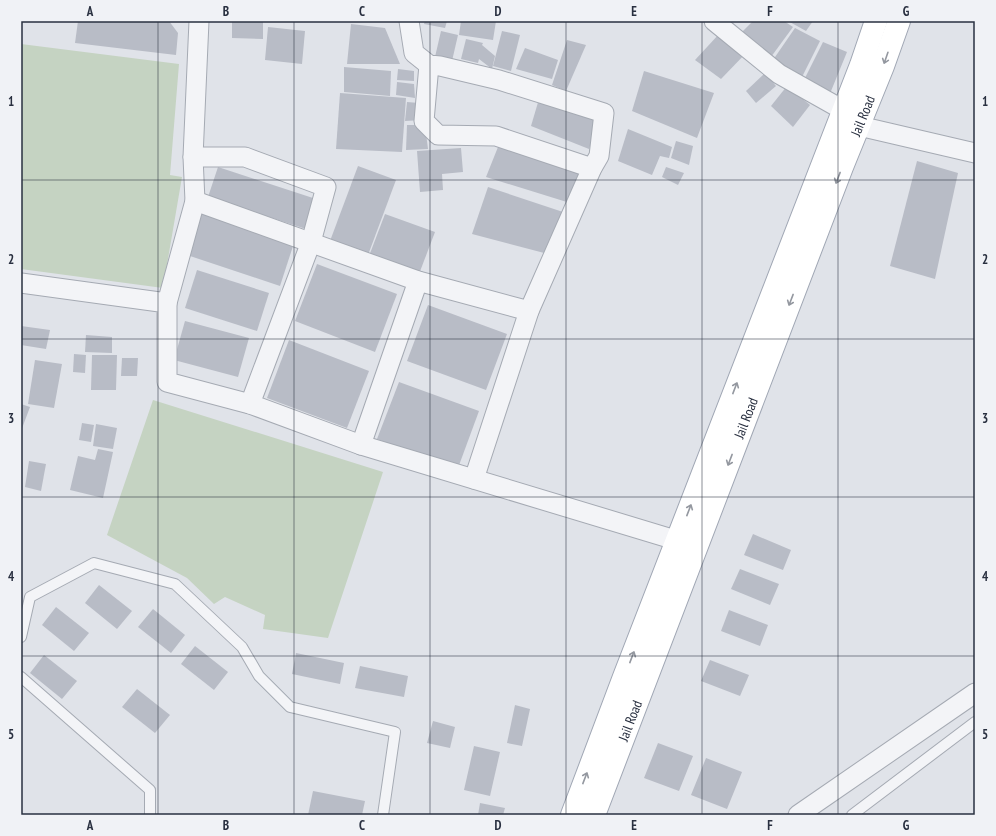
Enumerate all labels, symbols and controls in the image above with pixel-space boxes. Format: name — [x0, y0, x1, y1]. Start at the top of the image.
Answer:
text: A — [86, 3, 94, 20]
text: B — [223, 3, 229, 20]
text: C — [359, 3, 365, 20]
text: D — [495, 3, 502, 20]
text: E — [631, 3, 637, 20]
text: F — [767, 3, 773, 20]
text: G — [903, 3, 910, 20]
one-way arrow — [882, 51, 889, 64]
text: 1 — [8, 93, 14, 110]
street label: Jail Road — [846, 93, 879, 140]
text: 1 — [982, 93, 988, 110]
one-way arrow — [833, 172, 841, 184]
text: 2 — [8, 251, 14, 268]
text: 2 — [982, 251, 988, 268]
one-way arrow — [787, 293, 795, 305]
one-way arrow — [732, 383, 740, 395]
street label: Jail Road — [730, 395, 762, 442]
text: 3 — [8, 410, 14, 427]
text: 3 — [982, 410, 988, 427]
one-way arrow — [725, 454, 733, 466]
one-way arrow — [685, 504, 693, 516]
text: 4 — [8, 568, 15, 585]
text: 4 — [982, 568, 989, 585]
one-way arrow — [628, 652, 636, 664]
street label: Jail Road — [614, 698, 646, 745]
text: 5 — [8, 726, 14, 743]
text: 5 — [982, 726, 988, 743]
one-way arrow — [582, 773, 590, 785]
text: A — [86, 817, 94, 834]
text: B — [223, 817, 229, 834]
text: C — [359, 817, 365, 834]
text: D — [495, 817, 502, 834]
text: E — [631, 817, 637, 834]
text: F — [767, 817, 773, 834]
text: G — [903, 817, 910, 834]

